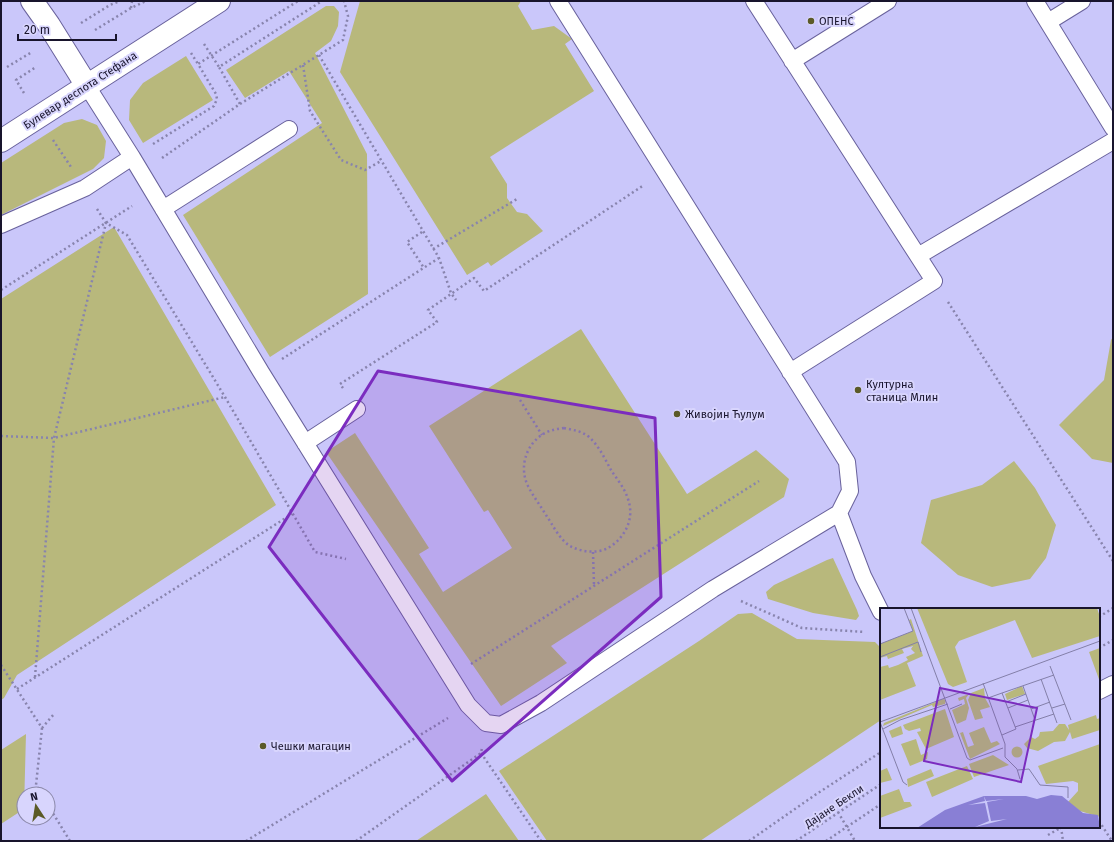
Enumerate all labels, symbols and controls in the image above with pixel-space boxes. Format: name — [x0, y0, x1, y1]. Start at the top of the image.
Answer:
place label: ОПЕНС — [819, 15, 854, 28]
scale bar — [18, 16, 116, 42]
marker: ОПЕНС — [806, 16, 816, 26]
text: 20 m — [24, 23, 50, 37]
street label: Булевар деспота Стефана — [21, 49, 139, 132]
place label: Културна станица Млин — [866, 378, 938, 404]
marker: Културна станица Млин — [853, 385, 863, 395]
place label: Живојин Ћулум — [685, 408, 765, 421]
marker: Живојин Ћулум — [672, 409, 682, 419]
inset map — [880, 608, 1100, 828]
place label: Чешки магацин — [271, 740, 351, 753]
marker: Чешки магацин — [258, 741, 268, 751]
street label: Дајане Бекли — [802, 782, 866, 831]
north arrow — [16, 786, 56, 826]
text: N — [29, 790, 39, 804]

